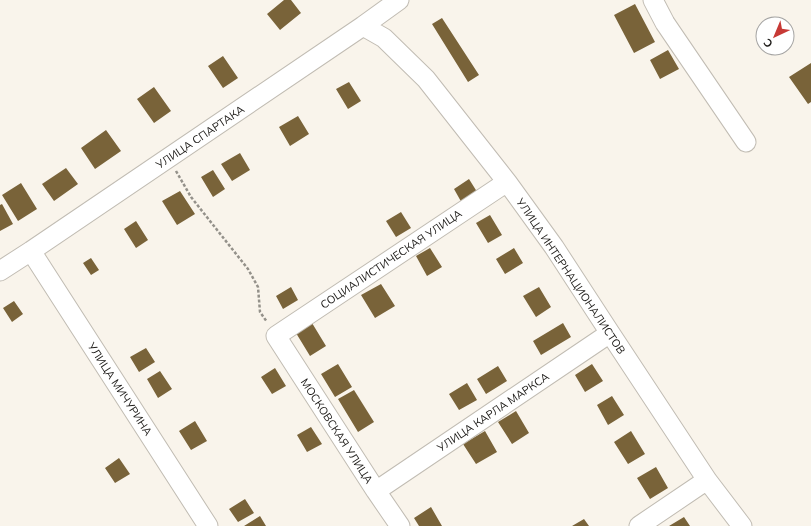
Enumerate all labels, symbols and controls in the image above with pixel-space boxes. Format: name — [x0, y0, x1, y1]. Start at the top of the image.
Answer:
north arrow — [755, 16, 795, 56]
text: С — [760, 35, 776, 51]
street label: УЛИЦА СПАРТАКА — [152, 102, 247, 172]
street label: УЛИЦА ИНТЕРНАЦИОНАЛИСТОВ — [513, 194, 629, 357]
street label: СОЦИАЛИСТИЧЕСКАЯ УЛИЦА — [318, 206, 464, 312]
street label: УЛИЦА МИЧУРИНА — [84, 339, 155, 438]
street label: УЛИЦА КАРЛА МАРКСА — [433, 369, 552, 455]
street label: МОСКОВСКАЯ УЛИЦА — [298, 376, 376, 486]

